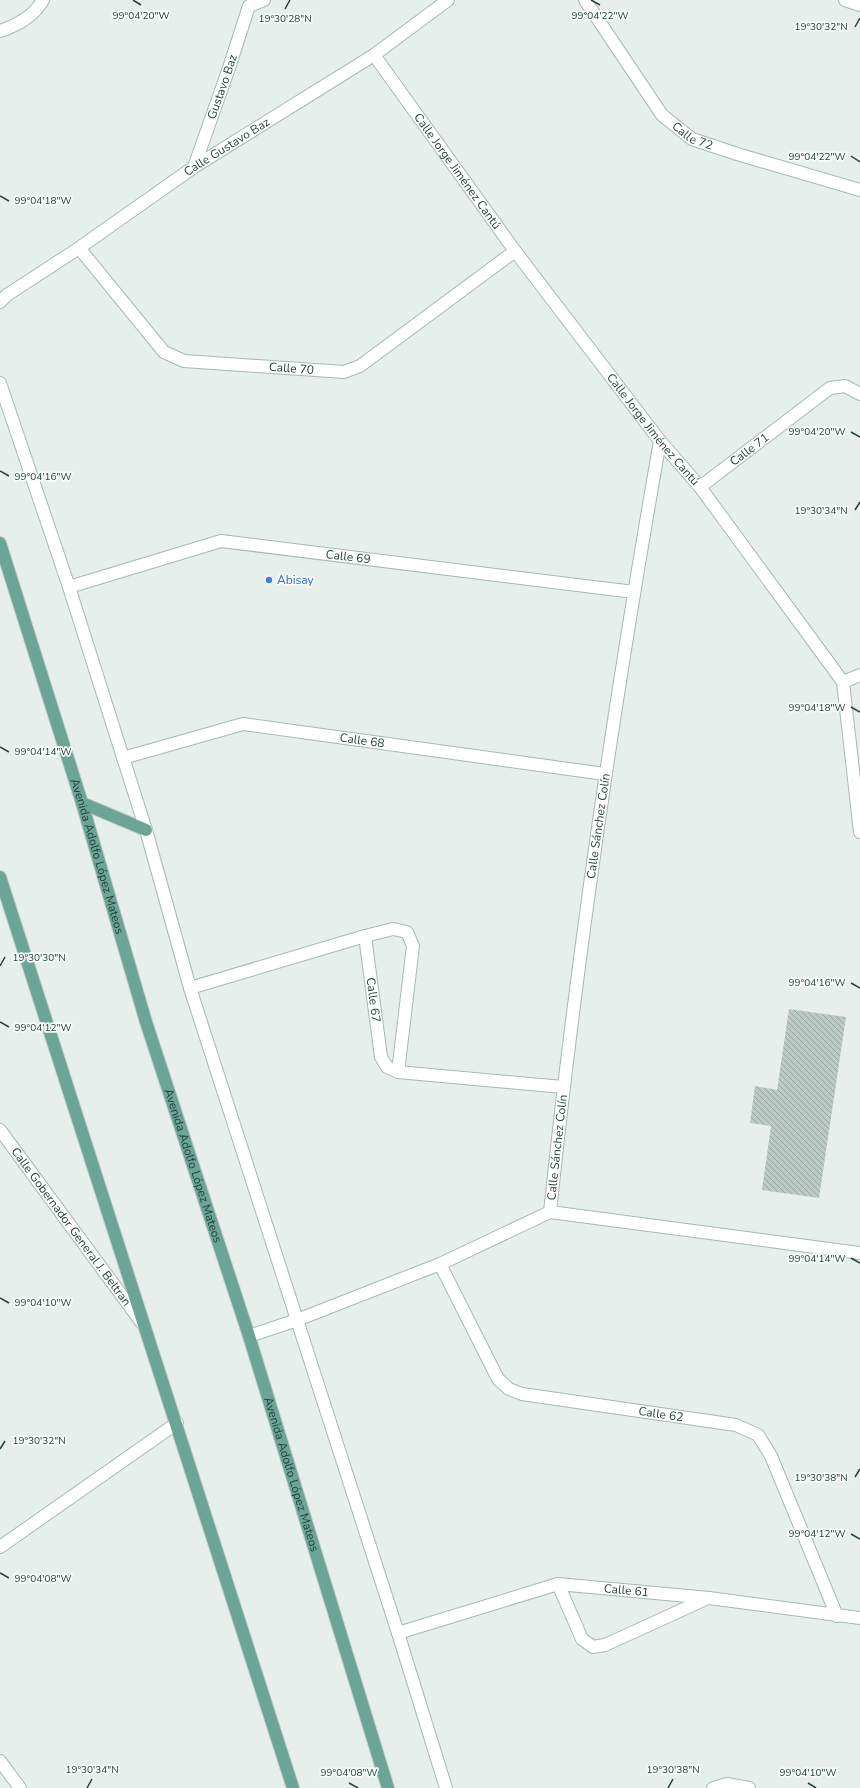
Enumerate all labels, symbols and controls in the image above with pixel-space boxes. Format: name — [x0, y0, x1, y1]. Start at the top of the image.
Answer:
text: 99°04'20"W — [113, 9, 169, 23]
text: 99°04'22"W — [572, 9, 628, 23]
text: 19°30'28"N — [258, 12, 312, 26]
text: 19°30'32"N — [794, 20, 848, 34]
street label: Gustavo Baz — [204, 52, 241, 121]
street label: Calle Jorge Jiménez Cantú — [410, 110, 505, 232]
street label: Calle Gustavo Baz — [181, 114, 273, 180]
street label: Calle 72 — [669, 118, 715, 153]
text: 99°04'22"W — [789, 150, 845, 164]
text: 99°04'18"W — [15, 194, 71, 208]
street label: Calle 70 — [268, 359, 315, 378]
street label: Calle Jorge Jiménez Cantú — [603, 370, 703, 489]
text: 99°04'20"W — [789, 425, 845, 439]
street label: Calle 71 — [726, 429, 772, 469]
text: 99°04'16"W — [15, 470, 71, 484]
text: 19°30'34"N — [794, 504, 848, 518]
street label: Calle 69 — [325, 546, 372, 567]
place label: Abisay — [277, 572, 315, 588]
marker: Abisay — [264, 575, 274, 585]
text: 99°04'18"W — [789, 701, 845, 715]
street label: Calle 68 — [339, 729, 386, 751]
text: 99°04'14"W — [15, 745, 71, 759]
street label: Calle Sánchez Colín — [583, 772, 614, 880]
street label: Avenida Adolfo López Mateos — [67, 776, 128, 936]
text: 19°30'30"N — [12, 951, 66, 965]
street label: Calle 67 — [363, 976, 384, 1023]
text: 99°04'16"W — [789, 976, 845, 990]
text: 99°04'12"W — [15, 1021, 71, 1035]
street label: Avenida Adolfo López Mateos — [160, 1087, 226, 1245]
street label: Calle Sánchez Colín — [543, 1094, 571, 1201]
street label: Calle Gobernador General J. Beltran — [7, 1144, 135, 1309]
text: 99°04'14"W — [789, 1252, 845, 1266]
text: 99°04'10"W — [15, 1296, 71, 1310]
street label: Avenida Adolfo López Mateos — [260, 1395, 323, 1554]
street label: Calle 62 — [637, 1403, 684, 1425]
text: 19°30'32"N — [12, 1434, 66, 1448]
text: 19°30'38"N — [794, 1471, 848, 1485]
text: 99°04'12"W — [789, 1527, 845, 1541]
text: 99°04'08"W — [15, 1572, 71, 1586]
street label: Calle 61 — [603, 1580, 650, 1600]
text: 19°30'34"N — [65, 1763, 119, 1777]
text: 19°30'38"N — [646, 1763, 700, 1777]
text: 99°04'08"W — [321, 1766, 377, 1780]
text: 99°04'10"W — [780, 1766, 836, 1780]

